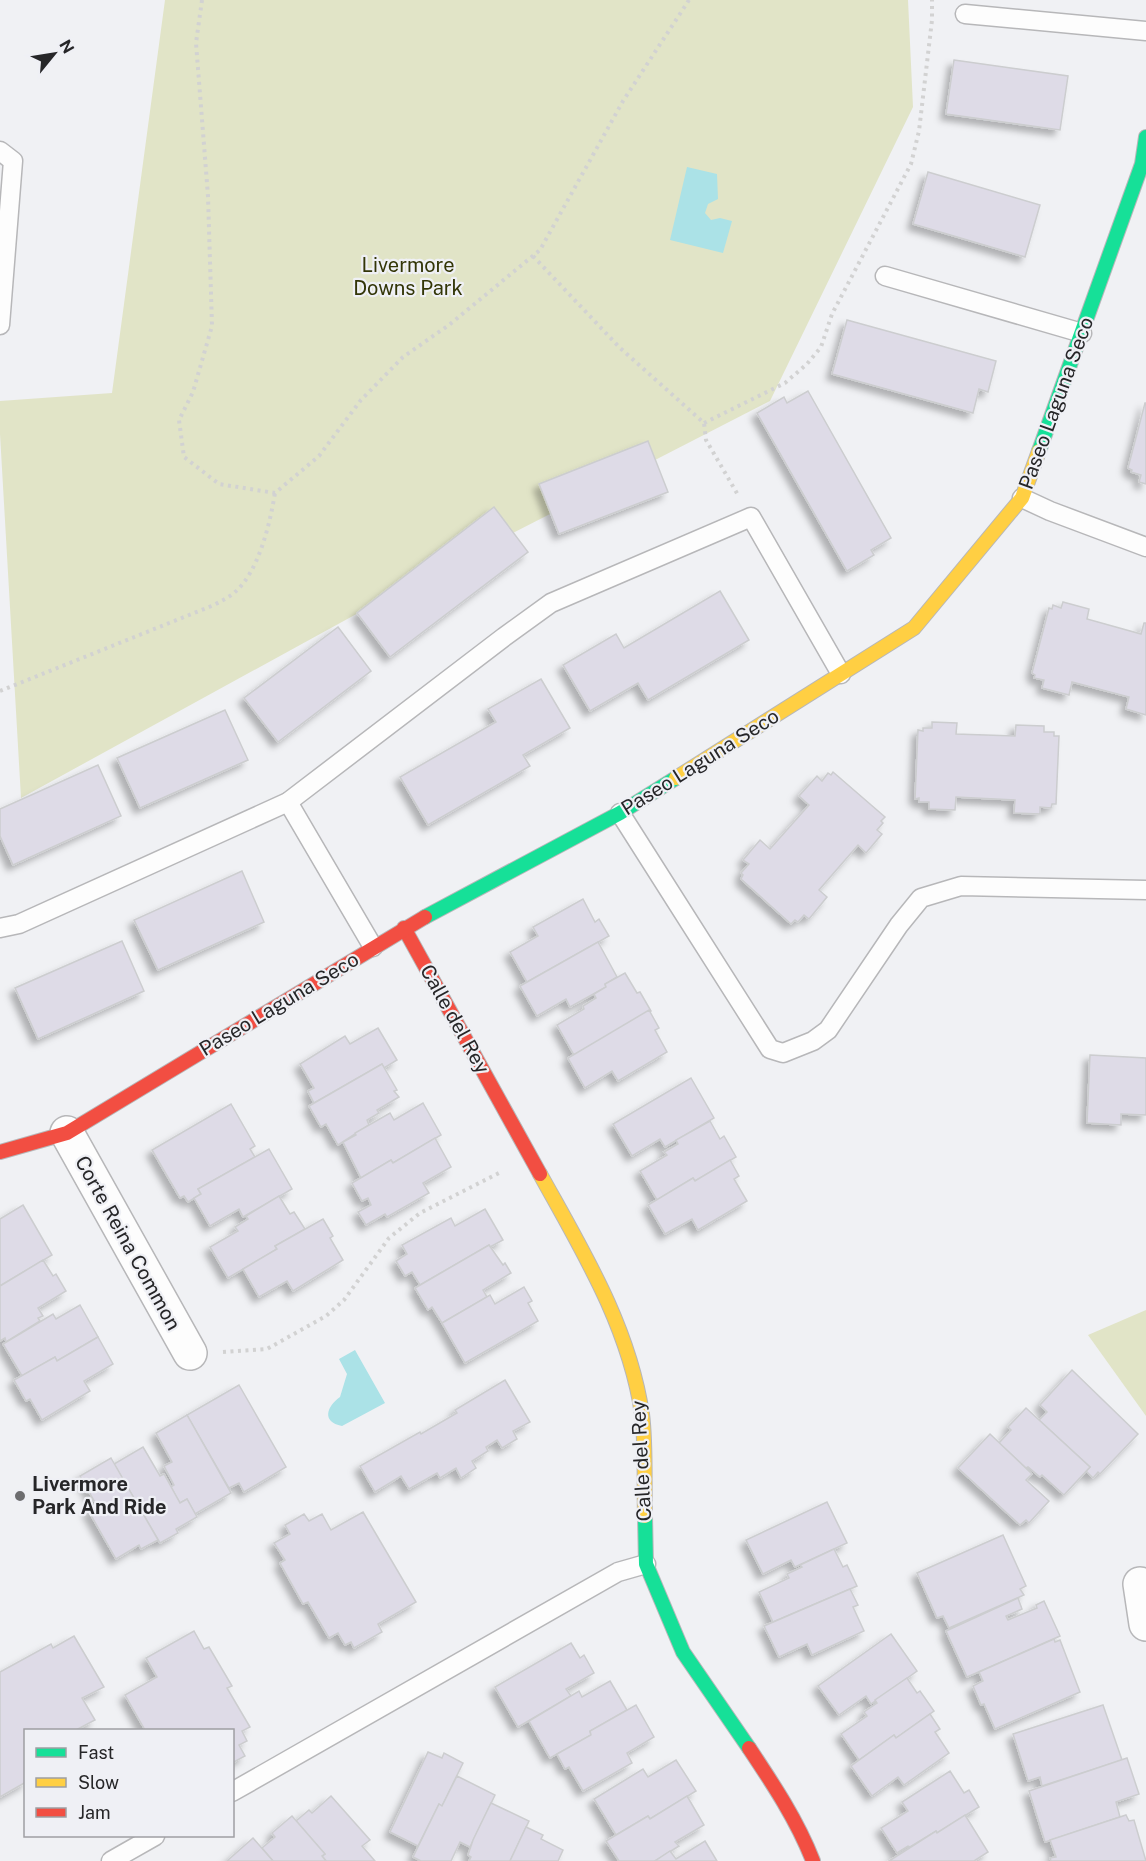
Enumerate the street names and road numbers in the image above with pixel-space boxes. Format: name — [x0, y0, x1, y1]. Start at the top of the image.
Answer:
street label: Paseo Laguna Seco — [1014, 314, 1098, 492]
street label: Paseo Laguna Seco — [617, 704, 783, 820]
street label: Paseo Laguna Seco — [195, 947, 363, 1061]
street label: Calle del Rey — [415, 960, 495, 1078]
street label: Corte Reina Common — [70, 1152, 186, 1334]
street label: Calle del Rey — [626, 1400, 656, 1522]

